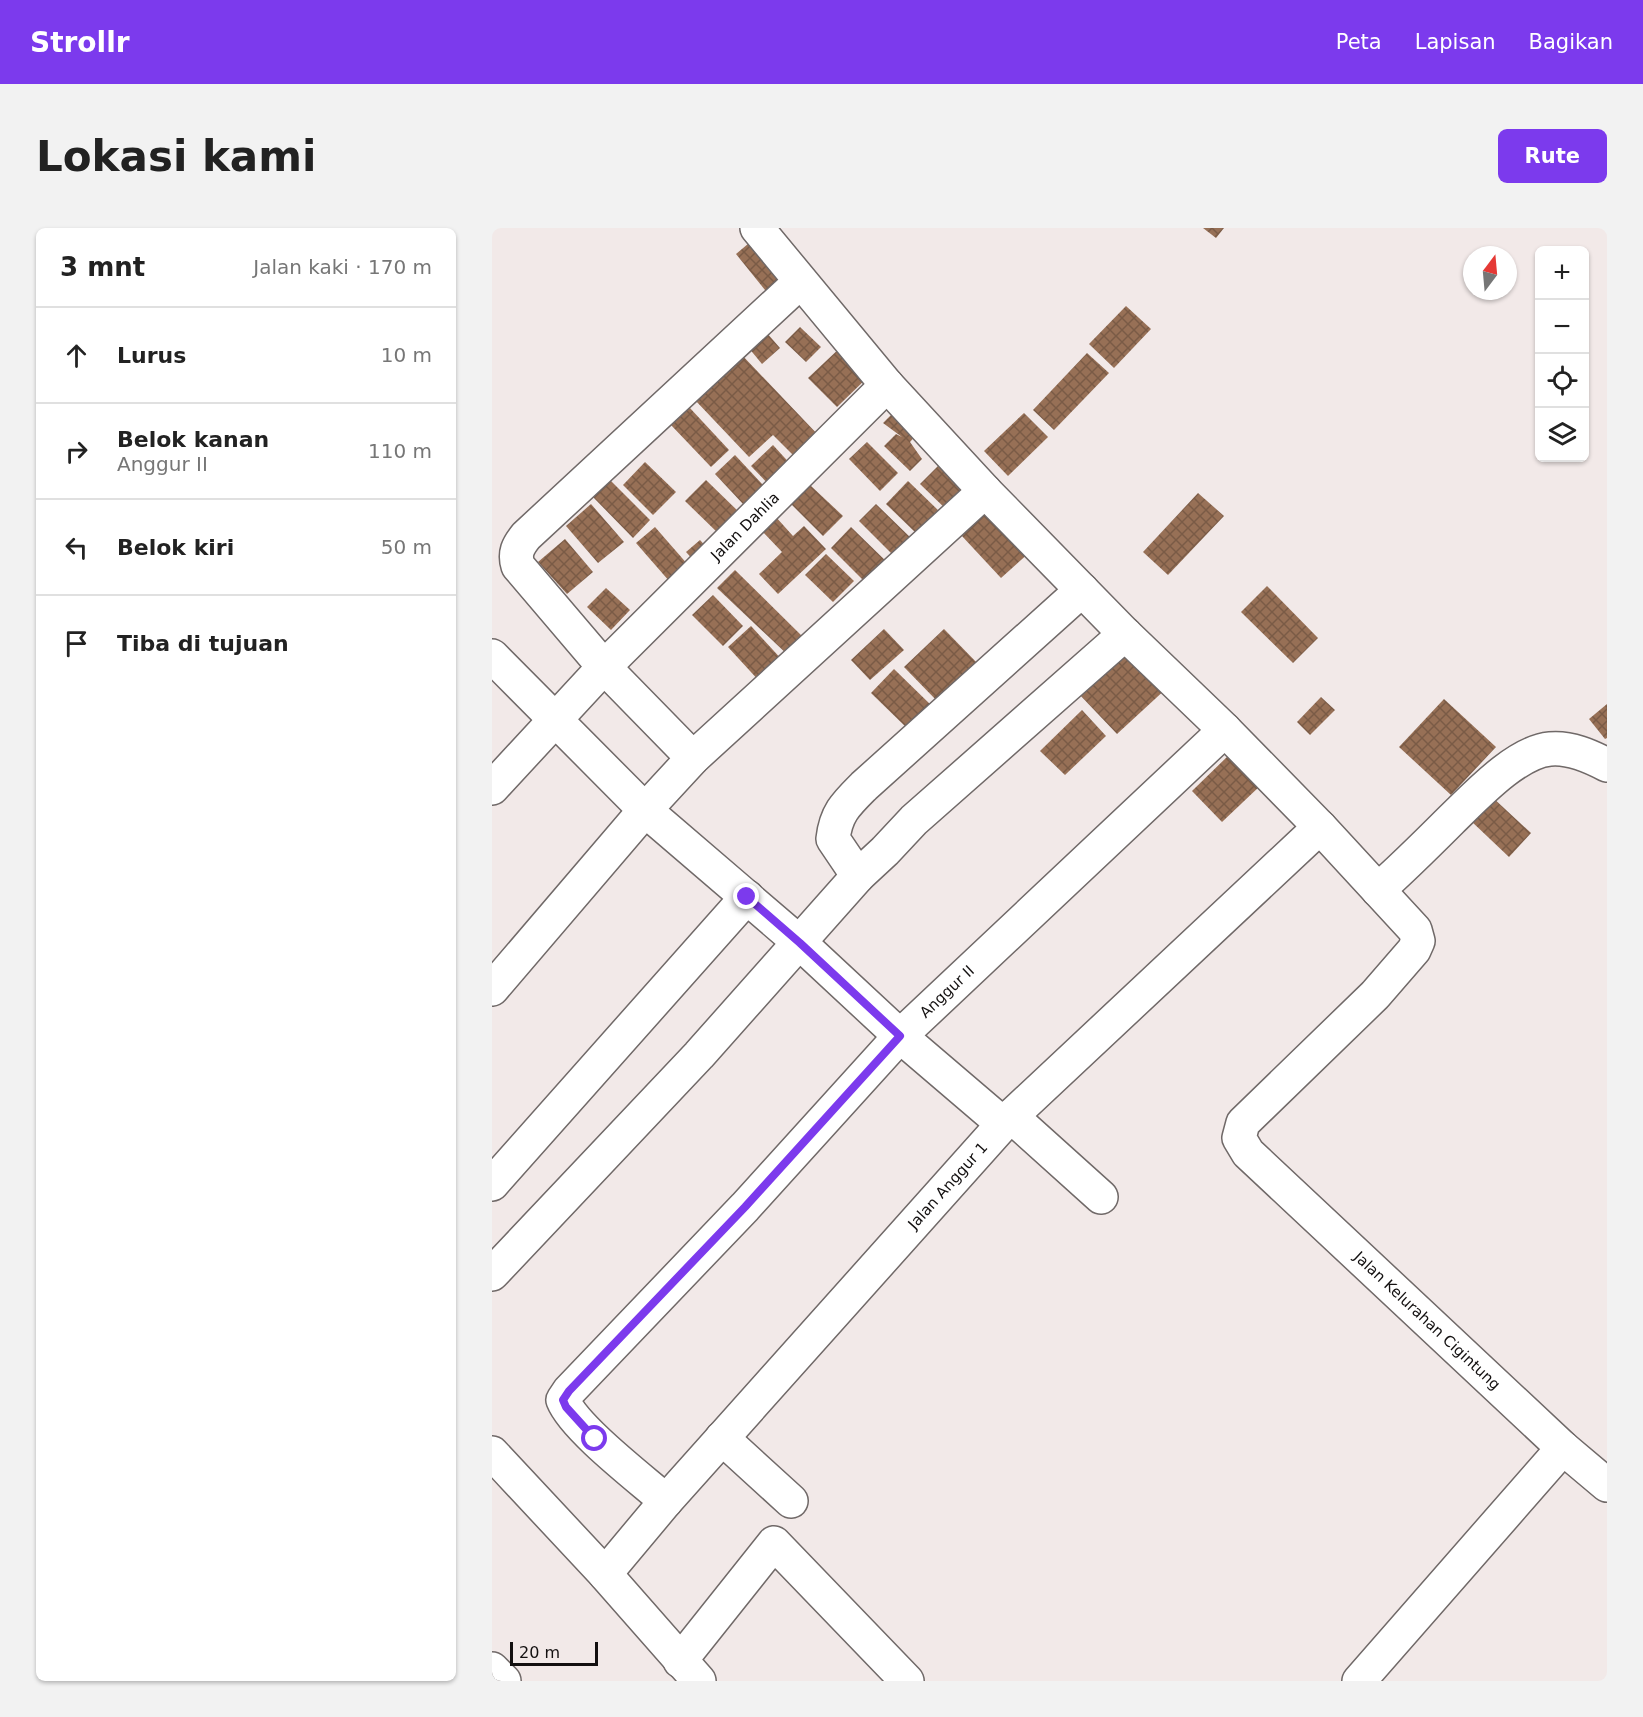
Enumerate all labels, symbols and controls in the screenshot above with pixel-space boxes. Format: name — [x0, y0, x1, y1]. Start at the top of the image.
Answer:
text: Strollr — [30, 26, 130, 59]
text: Peta — [1336, 30, 1382, 54]
text: Lapisan — [1415, 30, 1496, 54]
text: Bagikan — [1529, 30, 1613, 54]
button: Rute — [1498, 129, 1607, 183]
text: Lokasi kami — [36, 132, 316, 181]
north arrow — [1463, 246, 1517, 300]
map controls — [1535, 246, 1589, 462]
button: + — [1535, 246, 1589, 300]
text: 3 mnt — [60, 252, 145, 282]
text: Jalan kaki · 170 m — [253, 255, 432, 279]
button: − — [1535, 300, 1589, 354]
icon: ahead — [60, 339, 93, 372]
text: Lurus — [117, 343, 186, 368]
text: 10 m — [381, 343, 432, 367]
button: locate — [1535, 354, 1589, 408]
button: layers — [1535, 408, 1589, 462]
text: Belok kanan — [117, 427, 269, 452]
icon: right — [60, 435, 93, 468]
text: 110 m — [368, 439, 432, 463]
text: Anggur II — [117, 452, 208, 476]
street label: Jalan Dahlia — [706, 489, 783, 565]
icon: left — [60, 531, 93, 564]
text: Belok kiri — [117, 535, 234, 560]
text: 50 m — [381, 535, 432, 559]
icon: arrive — [60, 627, 93, 660]
text: Tiba di tujuan — [117, 631, 289, 656]
route end — [733, 883, 759, 909]
street label: Anggur II — [916, 962, 978, 1022]
street label: Jalan Anggur 1 — [904, 1139, 991, 1234]
street label: Jalan Kelurahan Cigintung — [1349, 1247, 1504, 1394]
route start — [581, 1425, 607, 1451]
scale bar — [510, 1639, 598, 1666]
text: 20 m — [519, 1643, 560, 1662]

